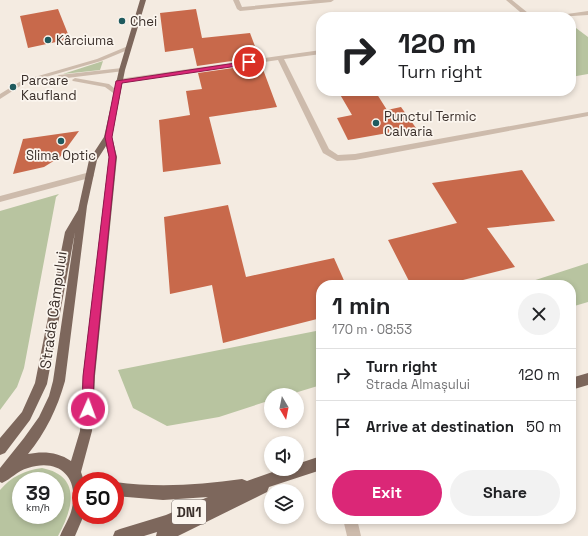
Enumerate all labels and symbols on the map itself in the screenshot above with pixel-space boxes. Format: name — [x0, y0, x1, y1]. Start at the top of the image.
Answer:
place label: Chei — [130, 13, 157, 30]
marker: Chei — [117, 16, 127, 26]
place label: Kârciuma — [56, 32, 114, 49]
marker: Kârciuma — [43, 35, 53, 45]
pin — [232, 45, 266, 79]
place label: Parcare Kaufland — [21, 72, 77, 104]
marker: Parcare Kaufland — [8, 82, 18, 92]
place label: Punctul Termic Calvaria — [384, 108, 477, 140]
marker: Punctul Termic Calvaria — [371, 118, 381, 128]
marker: Slima Optic — [56, 136, 66, 146]
place label: Slima Optic — [26, 147, 96, 164]
street label: Strada Câmpului — [35, 250, 71, 370]
position arrow — [67, 388, 109, 430]
north arrow — [264, 388, 304, 428]
speed limit sign: 50 — [72, 472, 124, 524]
road number: DN1 — [172, 500, 206, 524]

